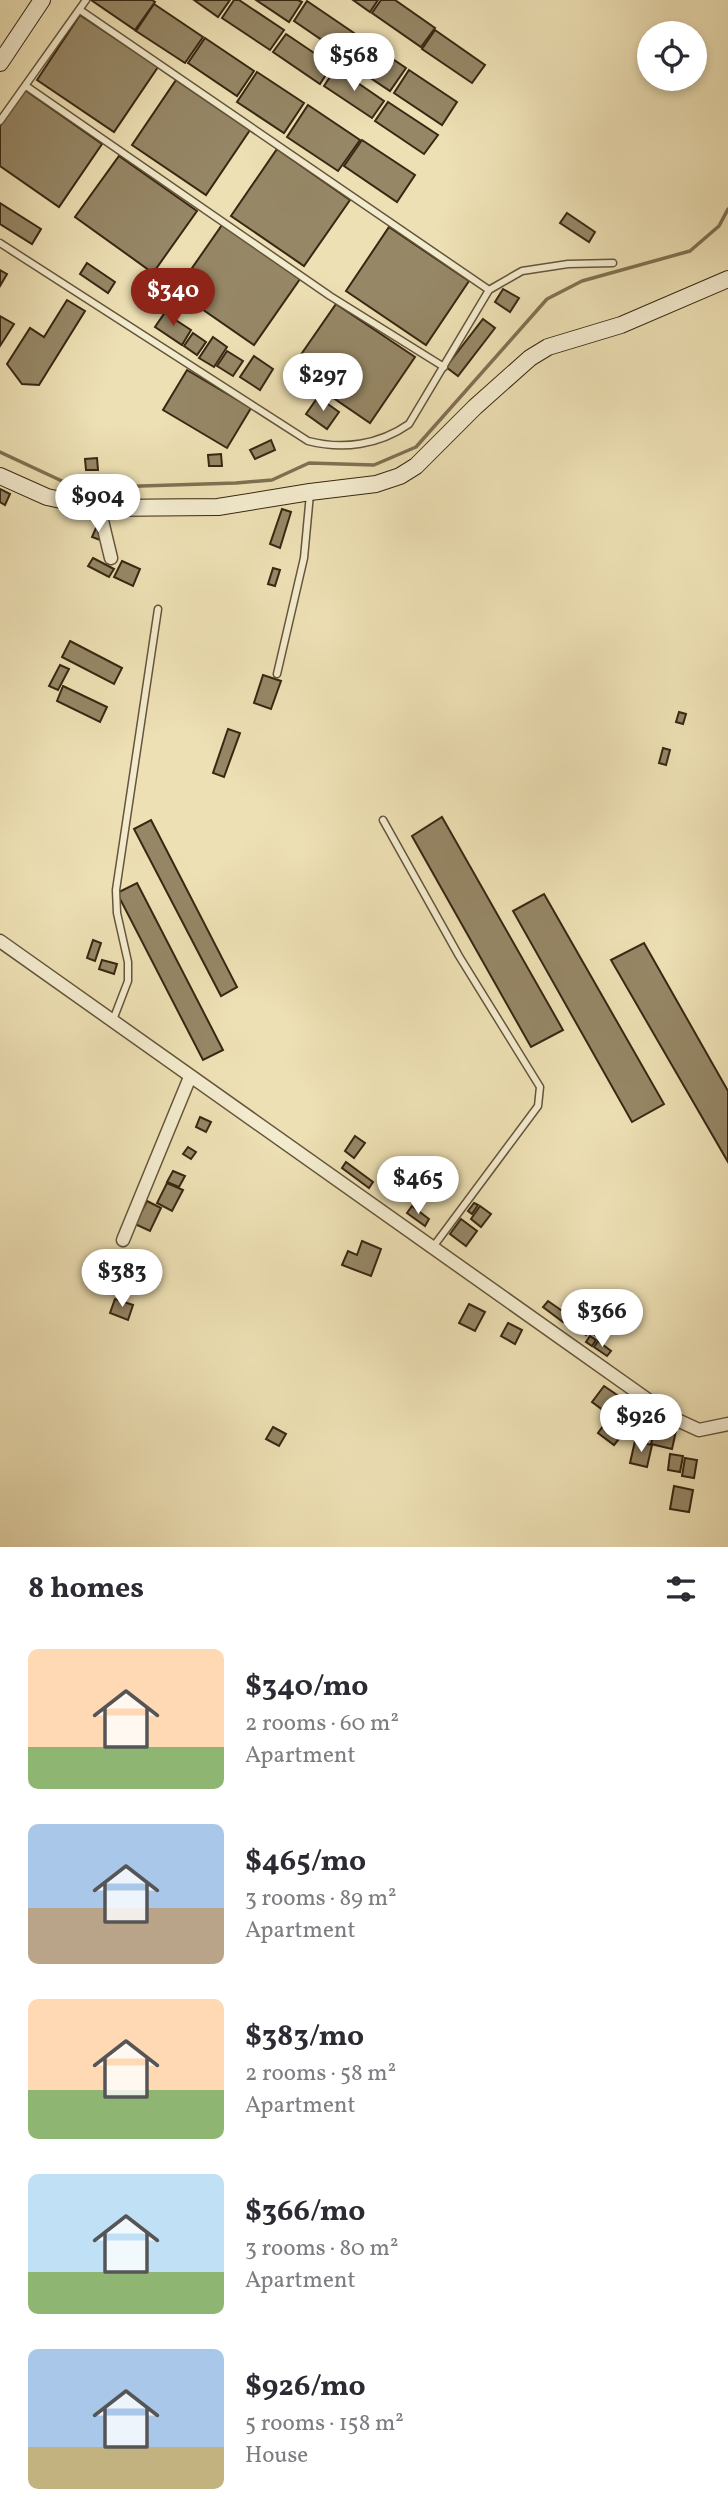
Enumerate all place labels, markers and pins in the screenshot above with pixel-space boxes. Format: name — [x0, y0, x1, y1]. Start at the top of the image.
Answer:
pin: $568 — [313, 34, 395, 93]
pin: $340 — [132, 268, 214, 328]
pin: $297 — [282, 354, 364, 413]
pin: $904 — [57, 475, 139, 534]
pin: $465 — [377, 1156, 459, 1216]
pin: $383 — [81, 1250, 163, 1309]
pin: $366 — [561, 1290, 643, 1349]
pin: $926 — [600, 1394, 682, 1454]

